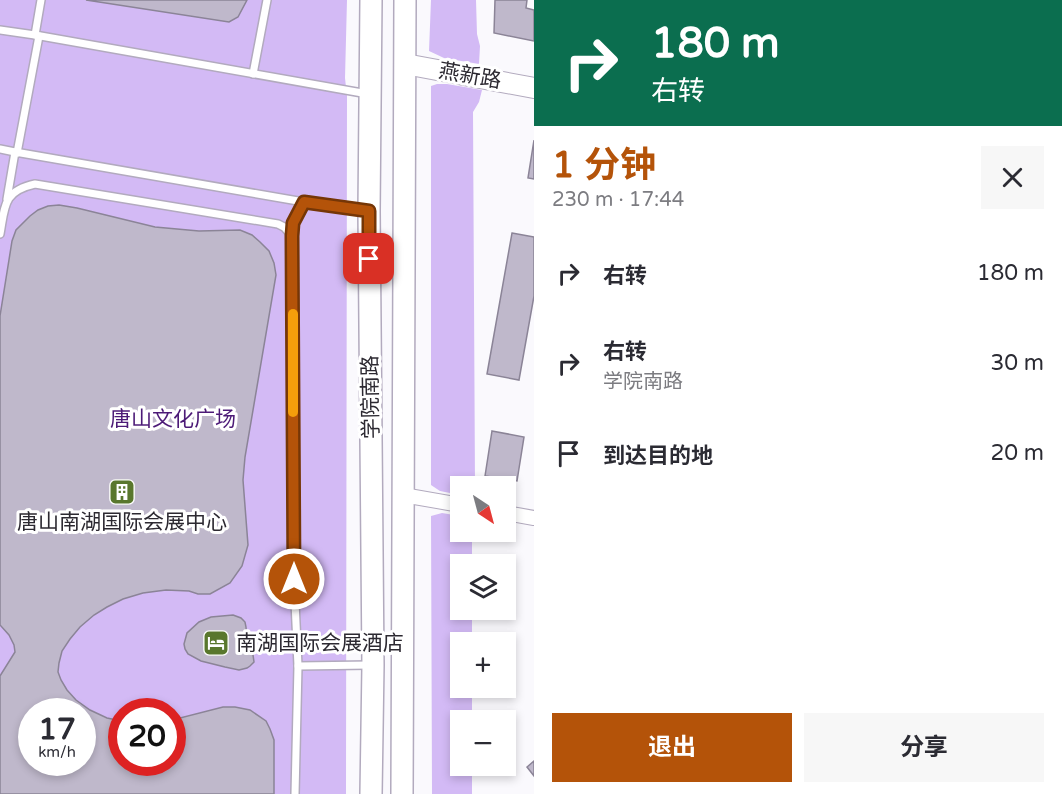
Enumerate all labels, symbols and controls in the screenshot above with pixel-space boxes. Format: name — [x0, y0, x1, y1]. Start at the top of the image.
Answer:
text: 180 m — [651, 18, 780, 69]
icon: right — [552, 24, 630, 102]
street label: 燕新路 — [437, 58, 503, 94]
text: 右转 — [651, 75, 705, 108]
text: 1 分钟 — [552, 144, 656, 187]
button: close — [981, 146, 1044, 209]
text: 230 m · 17:44 — [552, 188, 684, 212]
pin — [343, 233, 394, 284]
icon: arrive — [352, 242, 385, 275]
icon: right — [552, 257, 585, 290]
text: 180 m — [977, 260, 1044, 286]
text: 右转 — [603, 263, 647, 289]
text: 右转 — [603, 339, 647, 365]
icon: right — [552, 347, 585, 380]
text: 30 m — [990, 350, 1044, 376]
street label: 学院南路 — [358, 355, 384, 439]
text: 学院南路 — [603, 370, 683, 394]
park label: 唐山文化广场 — [110, 407, 236, 432]
icon: arrive — [552, 437, 585, 470]
text: 20 m — [990, 440, 1044, 466]
text: 到达目的地 — [603, 443, 713, 469]
north arrow — [450, 476, 516, 542]
map controls — [450, 476, 516, 776]
building icon: 唐山南湖国际会展中心 — [107, 477, 137, 507]
place label: 唐山南湖国际会展中心 — [17, 510, 227, 535]
position arrow — [262, 547, 326, 611]
button: layers — [450, 554, 516, 620]
hotel icon: 南湖国际会展酒店 — [201, 628, 231, 658]
place label: 南湖国际会展酒店 — [236, 631, 404, 656]
button: + — [450, 632, 516, 698]
speed limit sign: 20 — [108, 698, 186, 776]
button: − — [450, 710, 516, 776]
text: 17 — [38, 711, 76, 748]
button: 退出 — [552, 713, 792, 782]
button: 分享 — [804, 713, 1044, 782]
text: km/h — [38, 743, 76, 761]

